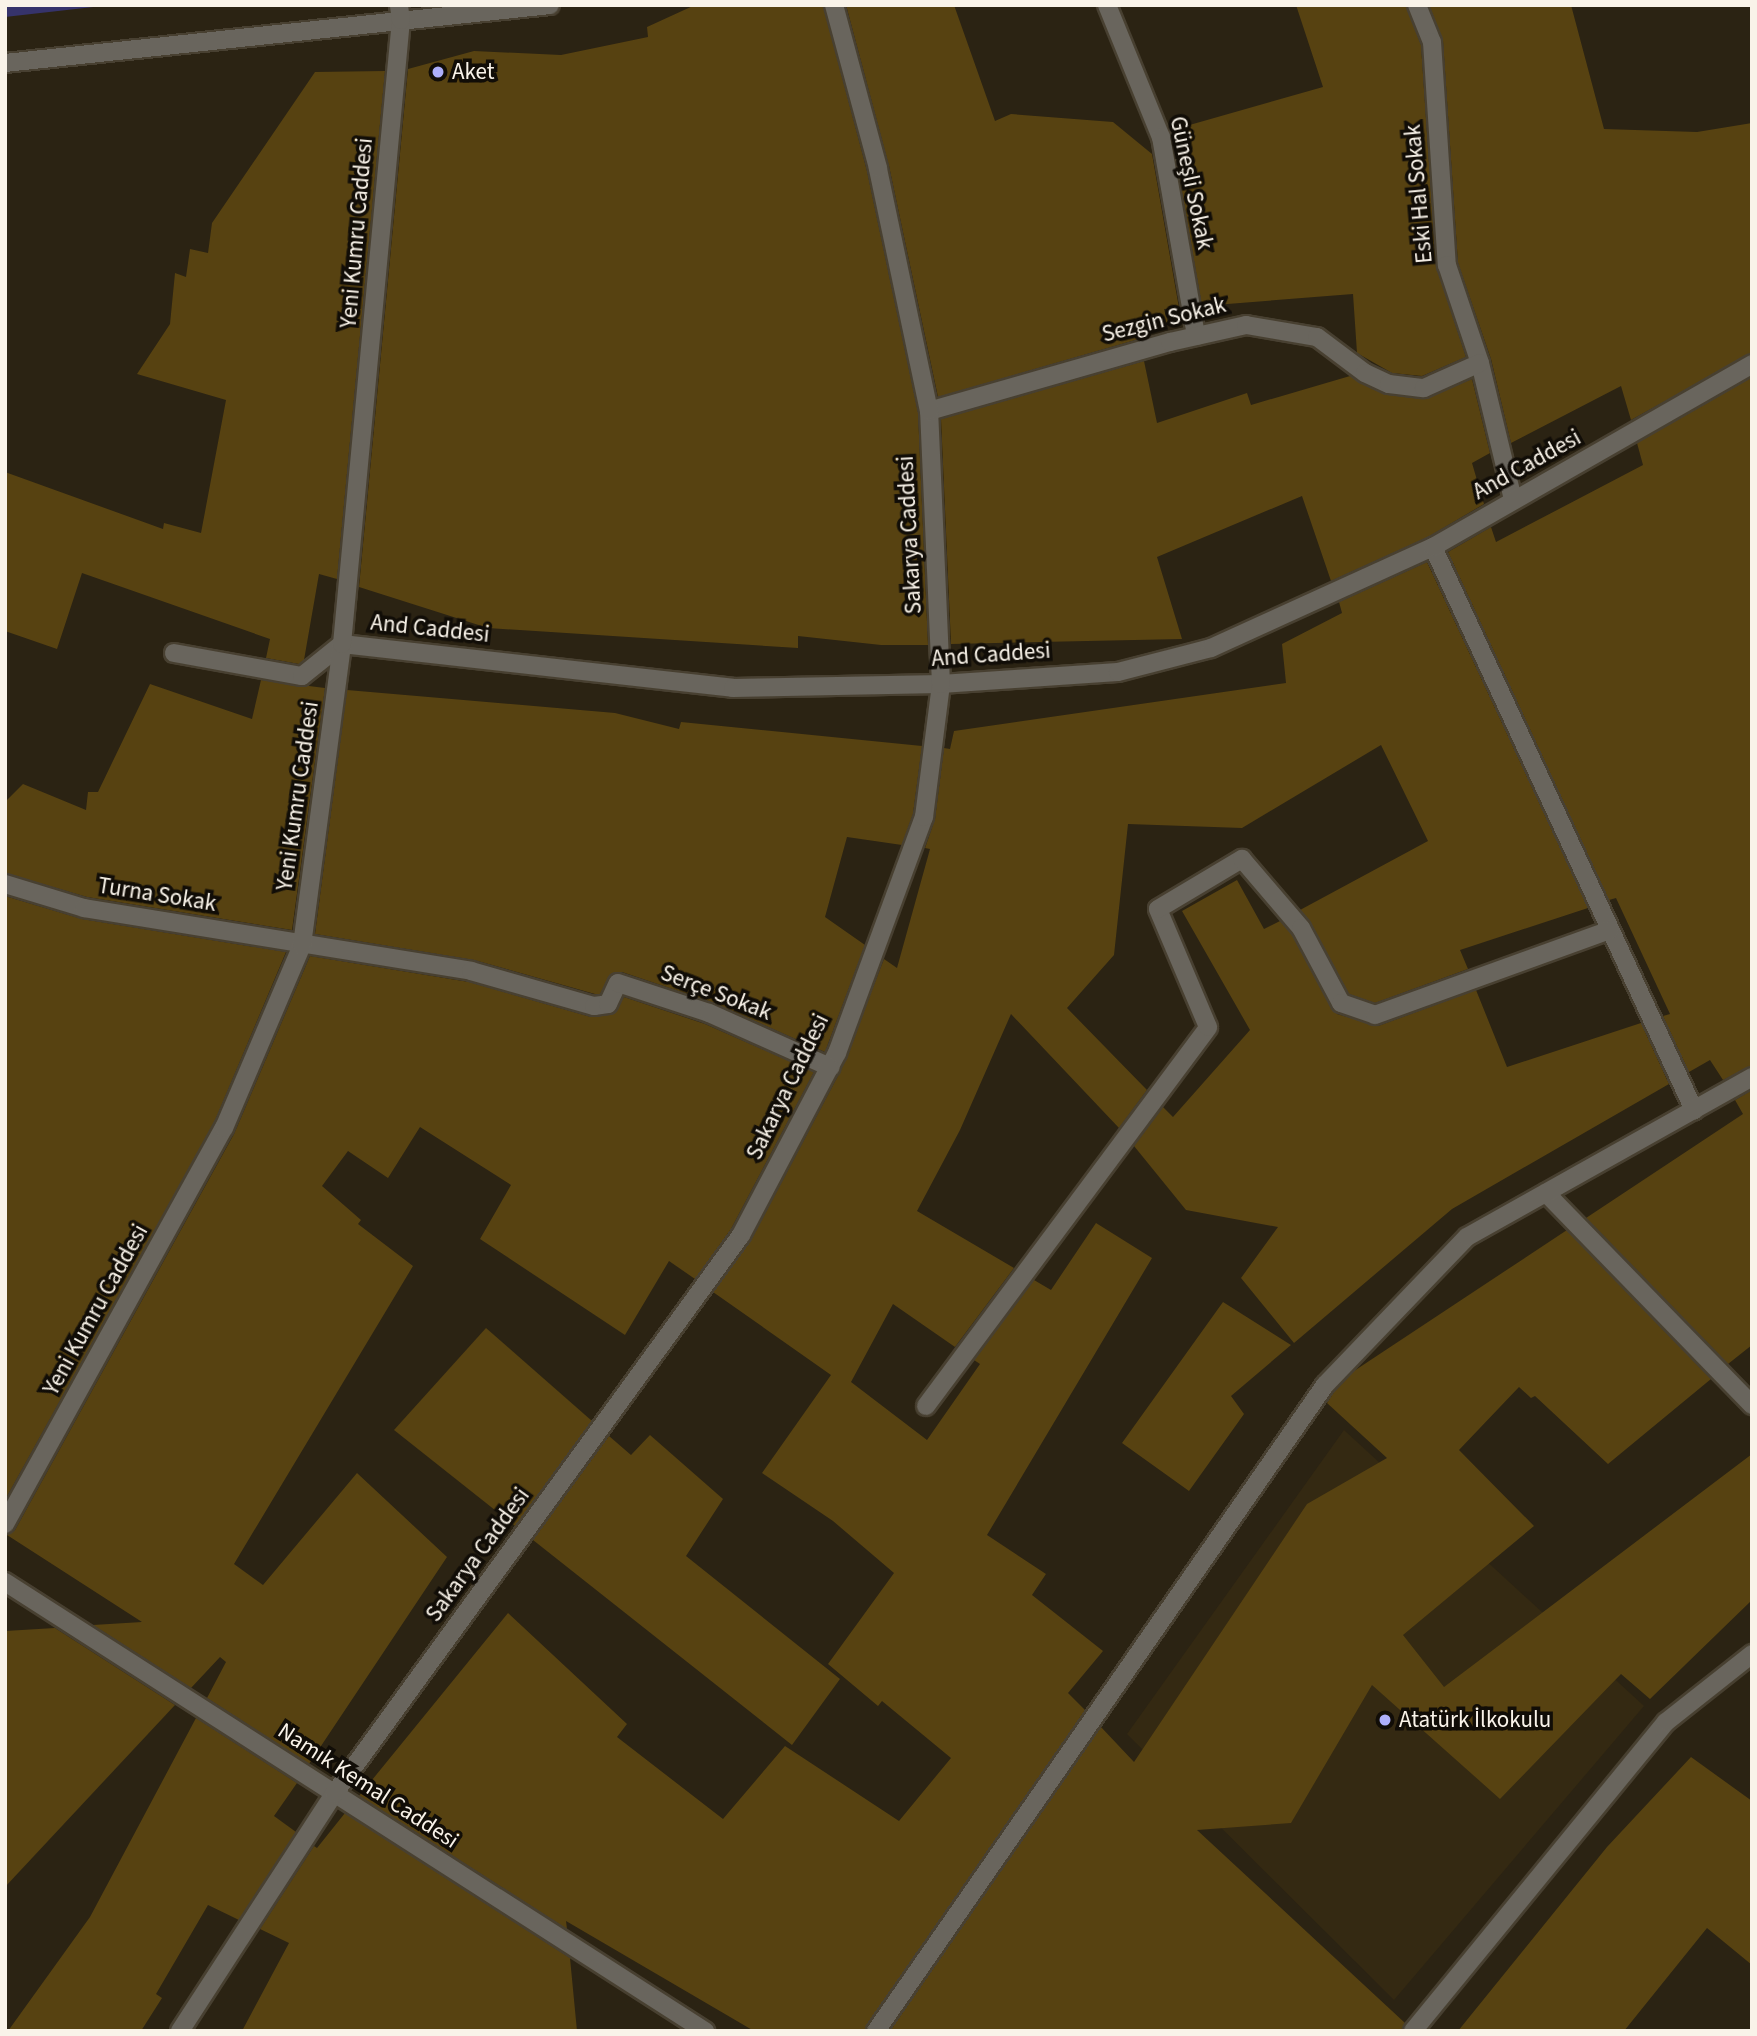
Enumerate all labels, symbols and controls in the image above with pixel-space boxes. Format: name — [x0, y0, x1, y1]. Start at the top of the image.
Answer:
place label: Aket — [452, 58, 494, 86]
marker: Aket — [430, 64, 446, 80]
street label: Güneşli Sokak — [1163, 114, 1219, 252]
street label: Eski Hal Sokak — [1399, 123, 1439, 265]
street label: Yeni Kumru Caddesi — [335, 137, 379, 329]
street label: Sezgin Sokak — [1099, 291, 1229, 349]
street label: And Caddesi — [1468, 424, 1586, 506]
street label: Sakarya Caddesi — [892, 455, 928, 615]
street label: And Caddesi — [369, 609, 491, 649]
street label: And Caddesi — [930, 637, 1052, 673]
street label: Yeni Kumru Caddesi — [271, 700, 325, 892]
street label: Turna Sokak — [96, 872, 218, 918]
street label: Serçe Sokak — [657, 959, 775, 1027]
street label: Sakarya Caddesi — [741, 1010, 835, 1164]
street label: Yeni Kumru Caddesi — [38, 1220, 154, 1400]
street label: Sakarya Caddesi — [420, 1483, 536, 1627]
place label: Atatürk İlkokulu — [1399, 1706, 1551, 1734]
marker: Atatürk İlkokulu — [1377, 1712, 1393, 1728]
street label: Namık Kemal Caddesi — [272, 1717, 464, 1855]

